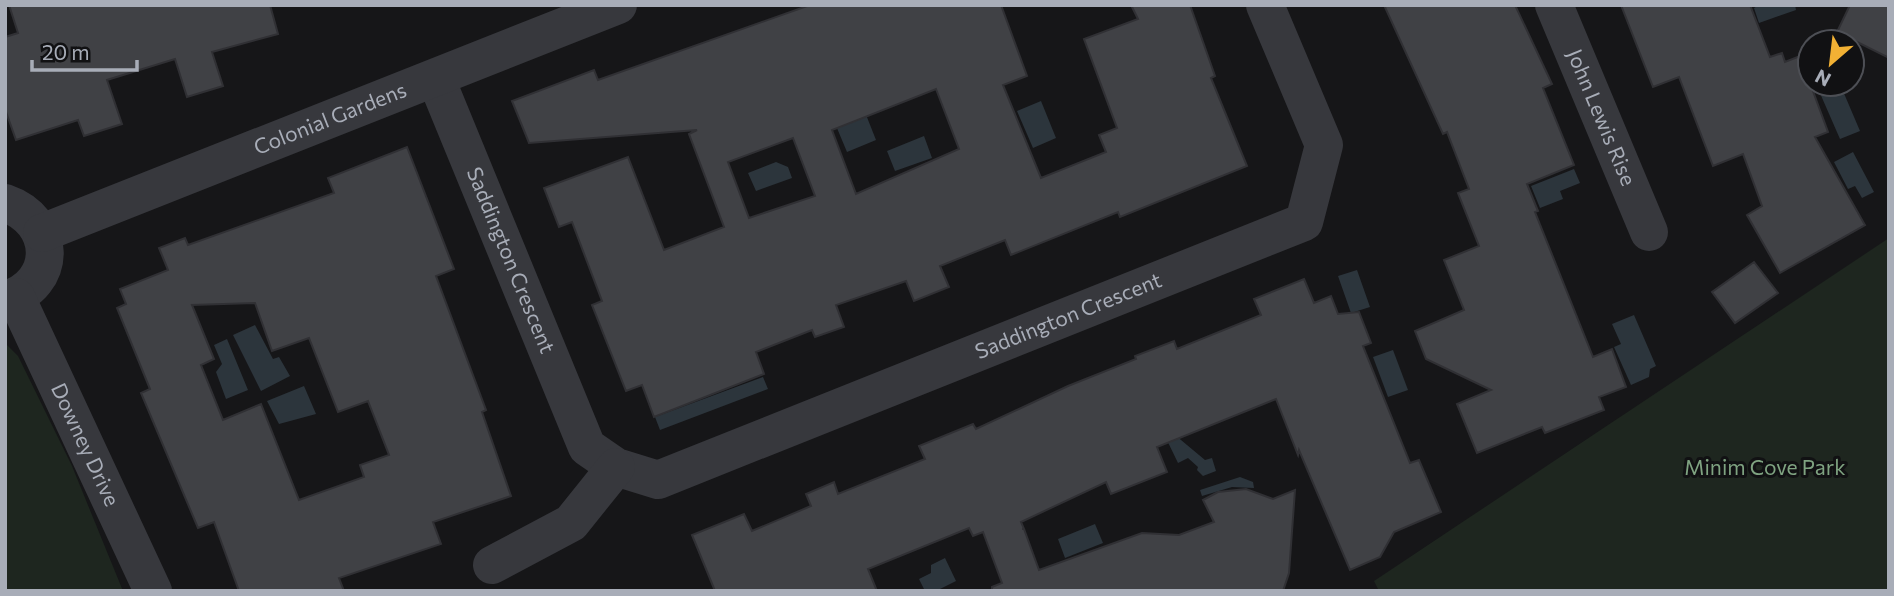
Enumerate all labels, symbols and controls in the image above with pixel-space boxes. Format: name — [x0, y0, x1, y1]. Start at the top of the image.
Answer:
scale bar — [32, 28, 136, 72]
north arrow — [1796, 28, 1866, 98]
text: 20 m — [42, 39, 90, 64]
street label: John Lewis Rise — [1563, 45, 1642, 189]
text: N — [1811, 65, 1834, 92]
street label: Colonial Gardens — [250, 76, 410, 159]
street label: Saddington Crescent — [463, 163, 561, 356]
street label: Saddington Crescent — [971, 266, 1165, 363]
street label: Downey Drive — [47, 379, 126, 510]
park label: Minim Cove Park — [1684, 454, 1846, 479]

